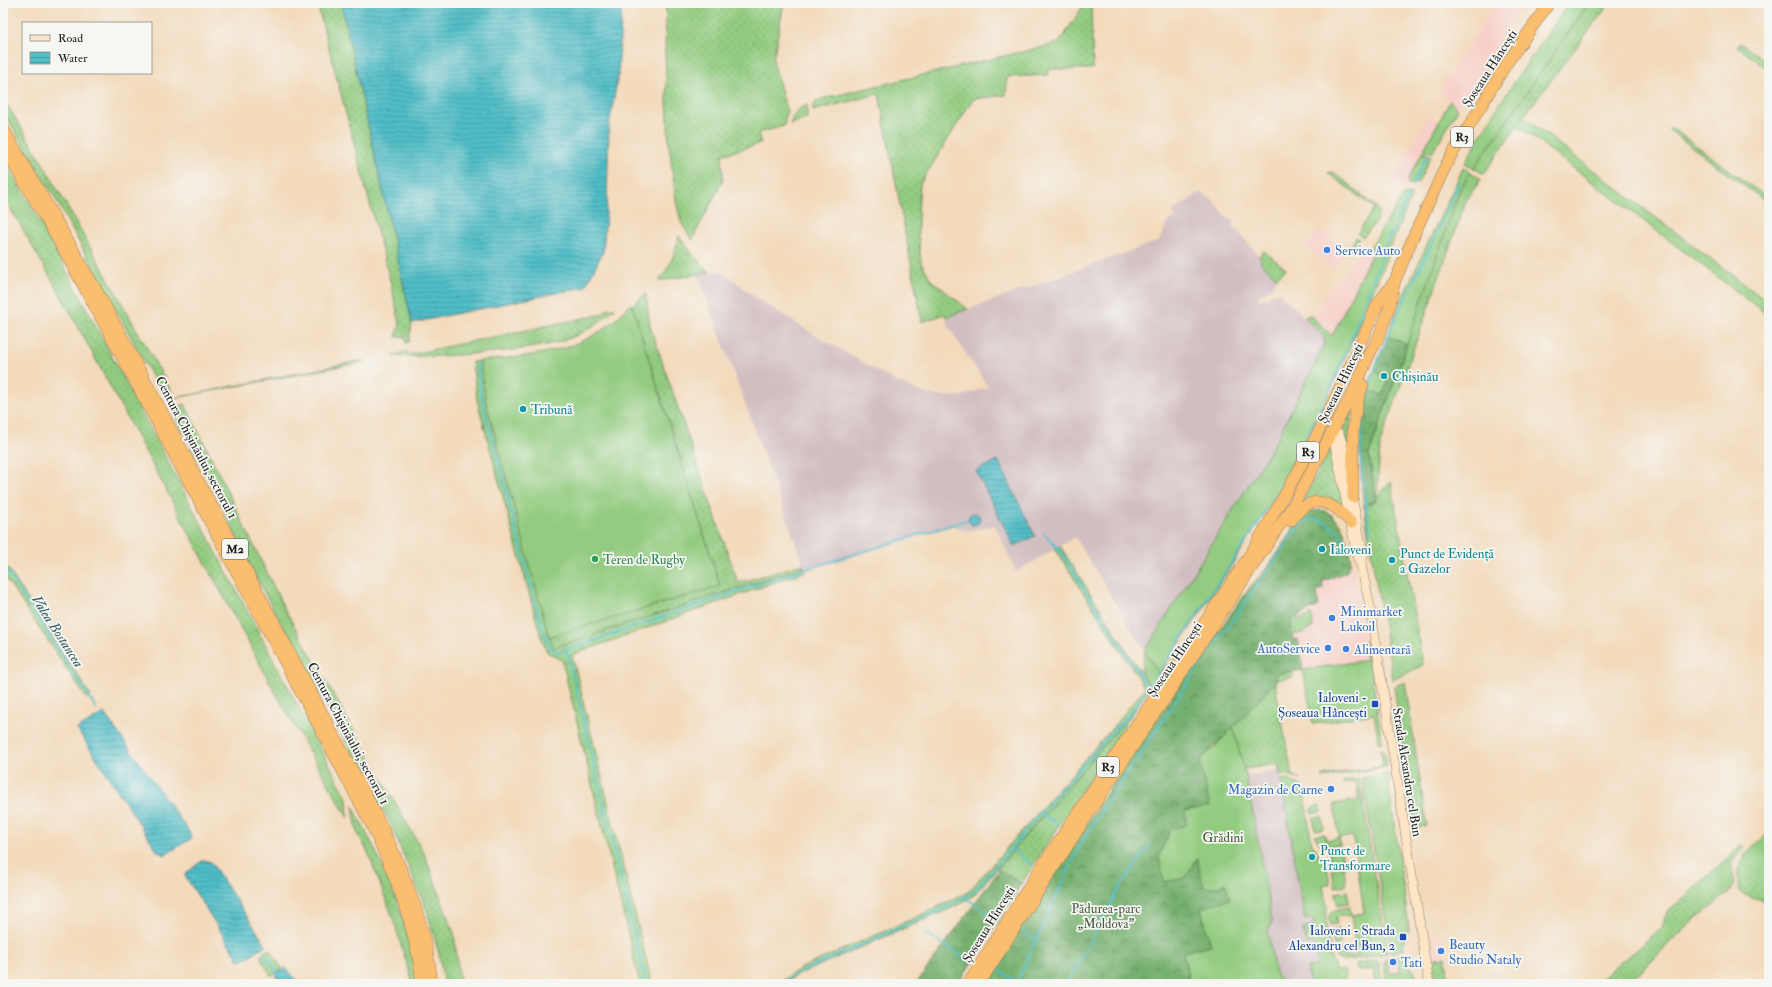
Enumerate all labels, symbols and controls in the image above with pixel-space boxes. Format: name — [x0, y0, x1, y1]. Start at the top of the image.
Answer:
legend — [22, 22, 152, 74]
street label: Șoseaua Hâncești — [1459, 26, 1521, 110]
text: Road — [58, 31, 83, 46]
text: Water — [57, 51, 88, 66]
road number: R3 — [1451, 127, 1473, 147]
place label: Service Auto — [1335, 243, 1400, 259]
marker: Service Auto — [1322, 245, 1332, 255]
street label: Șoseaua Hîncești — [1315, 340, 1367, 426]
place label: Chișinău — [1392, 369, 1439, 385]
marker: Chișinău — [1379, 371, 1389, 381]
street label: Centura Chișinăului, sectorul 1 — [152, 373, 241, 522]
place label: Tribună — [531, 402, 573, 418]
marker: Tribună — [518, 404, 528, 414]
road number: R3 — [1297, 442, 1319, 462]
road number: M2 — [222, 539, 248, 559]
place label: Ialoveni — [1330, 542, 1372, 558]
marker: Ialoveni — [1317, 544, 1327, 554]
place label: Punct de Evidență a Gazelor — [1400, 546, 1495, 577]
place label: Teren de Rugby — [603, 552, 685, 569]
marker: Teren de Rugby — [590, 554, 600, 564]
marker: Punct de Evidență a Gazelor — [1387, 555, 1397, 565]
water label: Valea Bostancea — [28, 592, 88, 671]
place label: Minimarket Lukoil — [1340, 604, 1402, 635]
marker: Minimarket Lukoil — [1327, 613, 1337, 623]
street label: Șoseaua Hîncești — [1144, 619, 1206, 700]
place label: AutoService — [1256, 641, 1321, 657]
place label: Alimentară — [1353, 642, 1412, 658]
marker: AutoService — [1323, 643, 1333, 653]
marker: Alimentară — [1341, 644, 1351, 654]
street label: Centura Chișinăului, sectorul 1 — [304, 659, 393, 808]
place label: Ialoveni - Șoseaua Hâncești — [1278, 690, 1368, 721]
marker: Ialoveni - Șoseaua Hâncești — [1370, 699, 1380, 709]
street label: Strada Alexandru cel Bun — [1389, 707, 1425, 838]
road number: R3 — [1097, 757, 1119, 777]
place label: Magazin de Carne — [1228, 782, 1324, 798]
marker: Magazin de Carne — [1326, 784, 1336, 794]
park label: Grădini — [1202, 830, 1244, 846]
place label: Punct de Transformare — [1320, 843, 1391, 874]
marker: Punct de Transformare — [1307, 852, 1317, 862]
street label: Șoseaua Hîncești — [959, 883, 1019, 966]
park label: Pădurea-parc „Moldova” — [1071, 901, 1141, 932]
place label: Ialoveni - Strada Alexandru cel Bun, 2 — [1287, 923, 1396, 954]
marker: Ialoveni - Strada Alexandru cel Bun, 2 — [1398, 932, 1408, 942]
place label: Beauty Studio Nataly — [1449, 937, 1521, 969]
marker: Beauty Studio Nataly — [1436, 946, 1446, 956]
place label: Tati — [1401, 955, 1423, 971]
marker: Tati — [1388, 957, 1398, 967]

